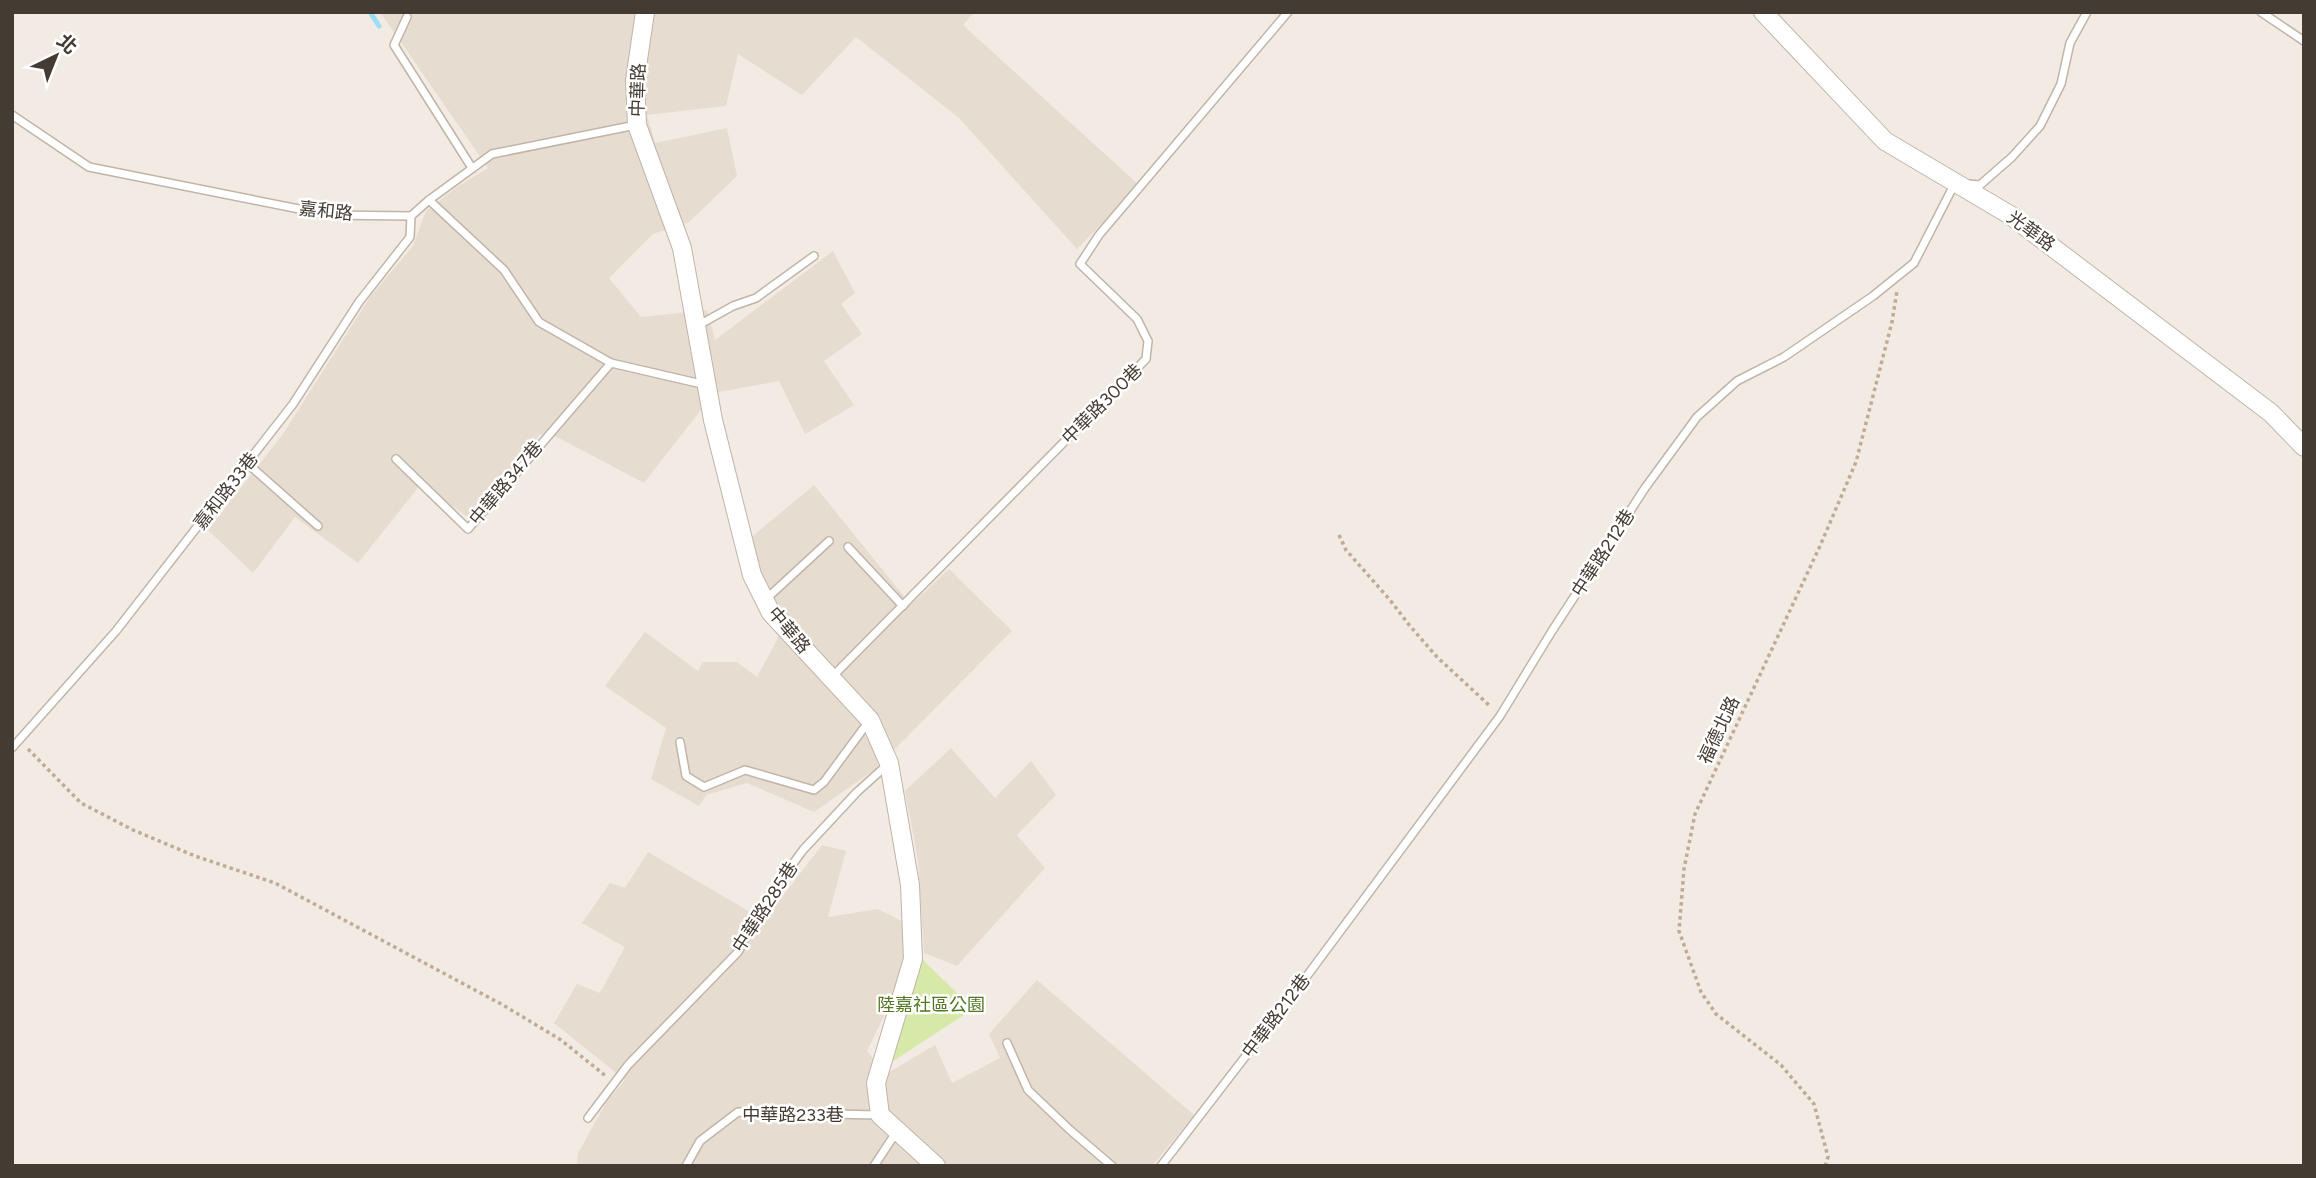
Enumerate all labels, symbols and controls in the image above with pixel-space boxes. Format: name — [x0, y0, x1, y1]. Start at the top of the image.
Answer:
north arrow — [21, 21, 91, 91]
text: 北 — [52, 29, 82, 59]
street label: 中華路 — [626, 63, 650, 117]
street label: 嘉和路 — [298, 197, 354, 225]
street label: 光華路 — [2003, 206, 2059, 256]
street label: 中華路300巷 — [1057, 359, 1147, 449]
street label: 中華路347巷 — [465, 437, 547, 529]
street label: 嘉和路33巷 — [189, 448, 263, 534]
street label: 中華路212巷 — [1567, 505, 1639, 601]
street label: 中華路 — [763, 602, 815, 658]
street label: 福德北路 — [1694, 693, 1744, 767]
street label: 中華路285巷 — [728, 858, 802, 956]
street label: 中華路212巷 — [1237, 970, 1315, 1062]
park label: 陸嘉社區公園 — [877, 994, 985, 1016]
street label: 中華路233巷 — [742, 1104, 844, 1126]

